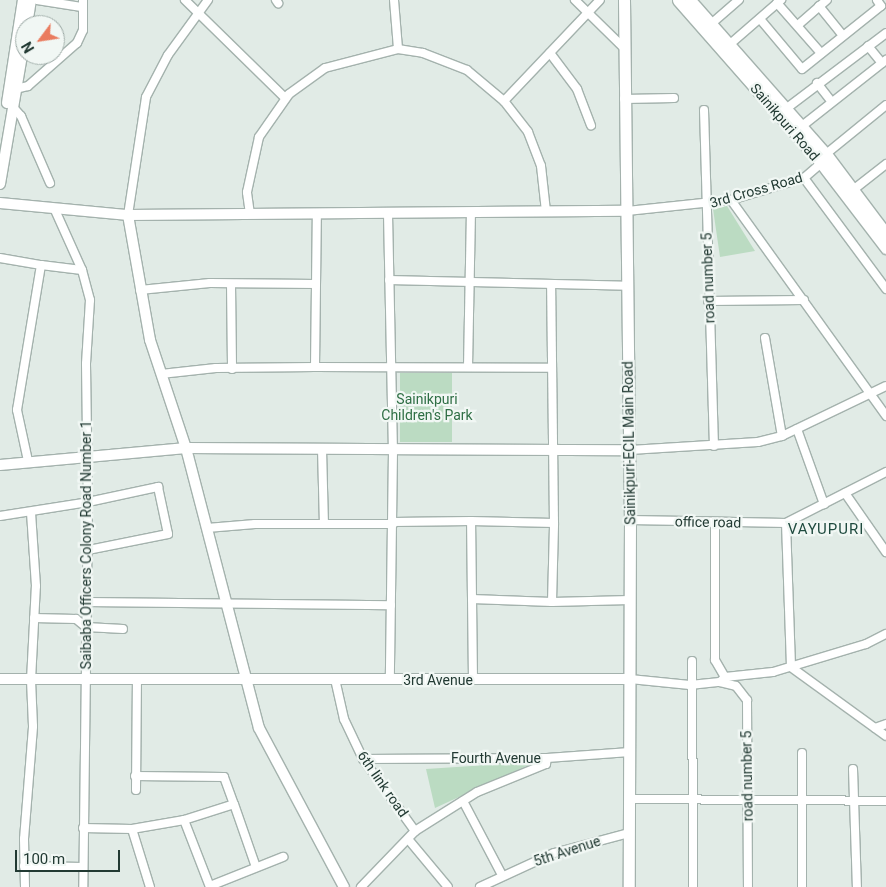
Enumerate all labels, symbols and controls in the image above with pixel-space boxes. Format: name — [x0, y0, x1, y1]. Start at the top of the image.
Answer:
north arrow — [15, 15, 65, 65]
text: N — [19, 39, 37, 56]
street label: Sainikpuri Road — [747, 80, 823, 164]
street label: 3rd Cross Road — [708, 169, 804, 211]
street label: road number 5 — [698, 232, 718, 324]
street label: Sainikpuri-ECIL Main Road — [619, 361, 639, 525]
park label: Sainikpuri Children's Park — [381, 391, 473, 424]
street label: Saibaba Officers Colony Road Number 1 — [78, 421, 94, 669]
street label: office road — [675, 513, 741, 531]
district label: VAYUPURI — [787, 521, 865, 539]
street label: 3rd Avenue — [403, 672, 473, 688]
street label: road number 5 — [738, 731, 756, 821]
street label: 6th link road — [354, 748, 412, 820]
street label: Fourth Avenue — [451, 750, 541, 766]
street label: 5th Avenue — [531, 832, 603, 870]
scale bar — [18, 840, 122, 872]
text: 100 m — [23, 850, 65, 868]

